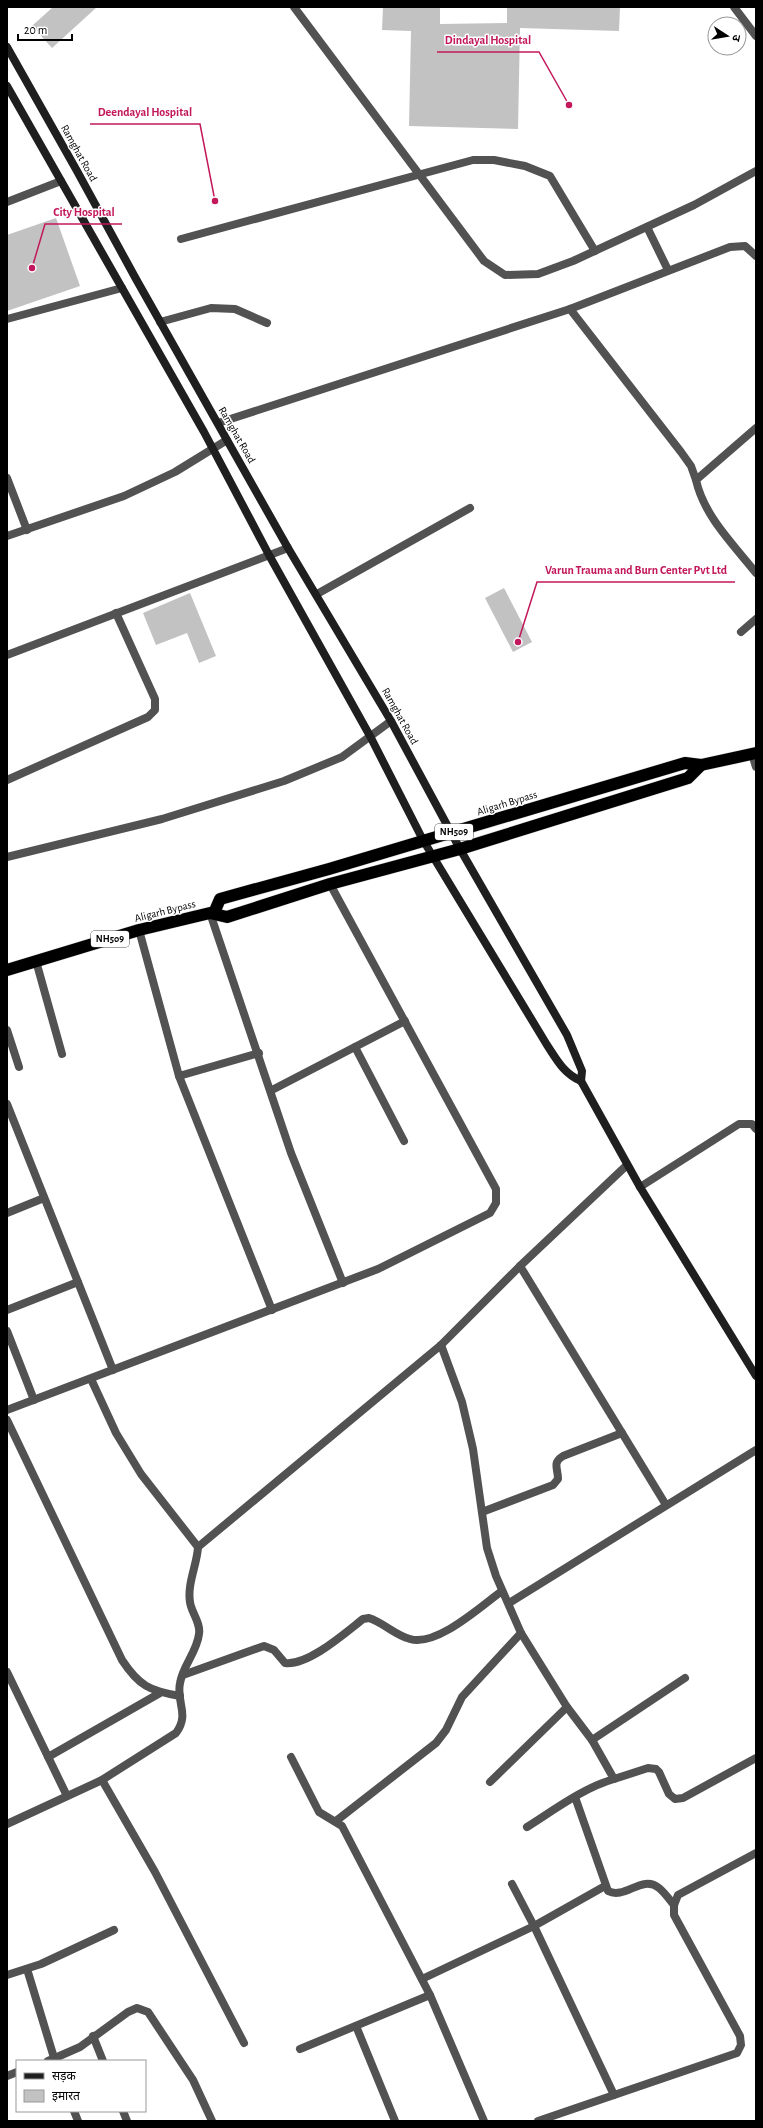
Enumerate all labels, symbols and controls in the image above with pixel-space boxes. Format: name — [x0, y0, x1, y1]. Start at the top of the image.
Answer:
scale bar — [18, 16, 72, 42]
north arrow — [707, 16, 747, 56]
text: 20 m — [24, 24, 47, 36]
callout: Dindayal Hospital — [437, 28, 539, 52]
text: Dindayal Hospital — [445, 34, 531, 47]
text: उ — [730, 34, 742, 43]
callout: Deendayal Hospital — [90, 100, 200, 124]
text: Deendayal Hospital — [98, 106, 192, 119]
street label: Ramghat Road — [59, 123, 99, 183]
callout: City Hospital — [45, 200, 122, 224]
text: City Hospital — [53, 206, 115, 219]
street label: Ramghat Road — [216, 405, 258, 465]
callout: Varun Trauma and Burn Center Pvt Ltd — [537, 558, 735, 582]
text: Varun Trauma and Burn Center Pvt Ltd — [545, 564, 728, 576]
street label: Ramghat Road — [380, 686, 420, 746]
street label: Aligarh Bypass — [476, 789, 538, 817]
road number: NH509 — [435, 824, 473, 840]
street label: Aligarh Bypass — [133, 898, 197, 924]
road number: NH509 — [91, 931, 129, 947]
legend — [16, 2060, 146, 2112]
text: सड़क — [52, 2070, 77, 2083]
text: इमारत — [52, 2090, 81, 2103]

